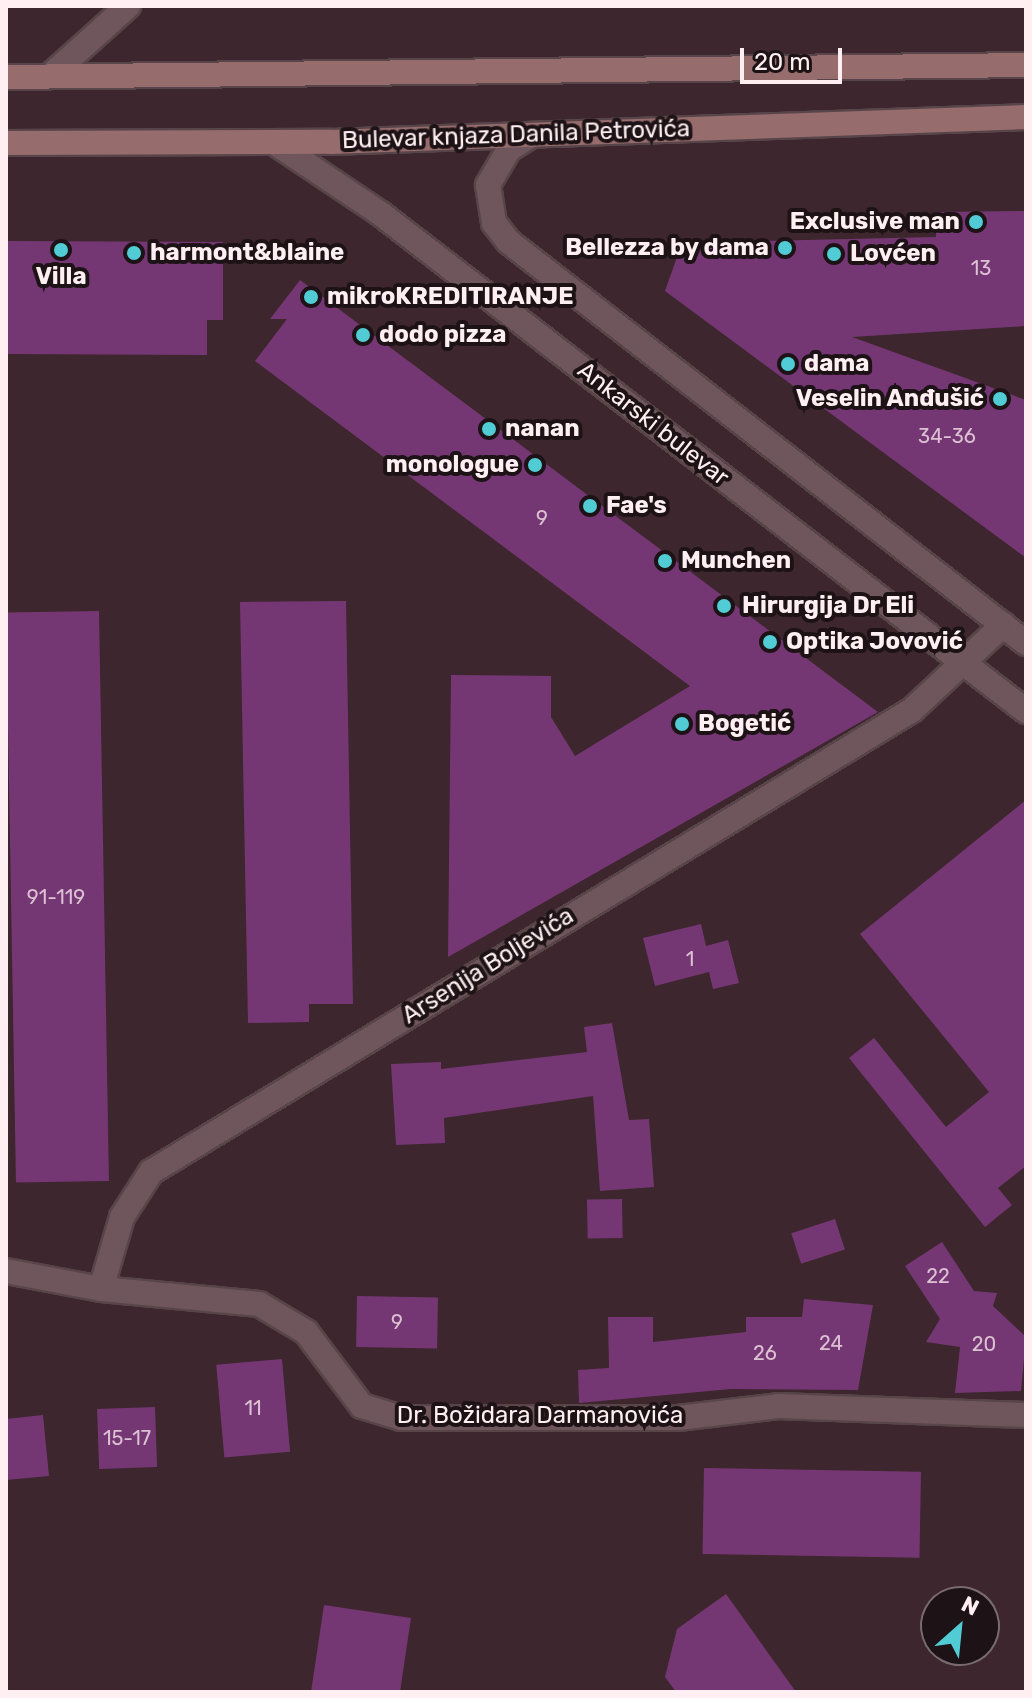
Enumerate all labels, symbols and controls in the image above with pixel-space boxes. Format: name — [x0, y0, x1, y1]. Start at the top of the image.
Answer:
scale bar — [744, 32, 846, 82]
text: 20 m — [754, 48, 811, 76]
street label: Bulevar knjaza Danila Petrovića — [341, 115, 691, 155]
place label: Exclusive man — [790, 208, 960, 236]
marker: Exclusive man — [967, 213, 985, 231]
place label: Bellezza by dama — [565, 234, 769, 262]
place label: harmont&blaine — [150, 239, 344, 267]
marker: Bellezza by dama — [776, 239, 794, 257]
place label: Lovćen — [850, 240, 936, 268]
marker: Villa — [52, 241, 70, 259]
marker: harmont&blaine — [125, 244, 143, 262]
marker: Lovćen — [825, 245, 843, 263]
house number: 13 — [971, 256, 991, 280]
place label: Villa — [35, 263, 87, 291]
place label: mikroKREDITIRANJE — [327, 283, 573, 311]
marker: mikroKREDITIRANJE — [302, 288, 320, 306]
place label: dodo pizza — [379, 321, 506, 349]
marker: dodo pizza — [354, 326, 372, 344]
place label: dama — [804, 350, 869, 378]
marker: dama — [779, 355, 797, 373]
street label: Ankarski bulevar — [572, 356, 734, 492]
place label: Veselin Anđušić — [795, 385, 984, 413]
marker: Veselin Anđušić — [991, 390, 1009, 408]
place label: nanan — [505, 415, 580, 443]
marker: nanan — [480, 420, 498, 438]
house number: 34-36 — [918, 424, 976, 448]
place label: monologue — [386, 451, 519, 479]
marker: monologue — [526, 456, 544, 474]
place label: Fae's — [606, 492, 667, 520]
marker: Fae's — [581, 497, 599, 515]
house number: 9 — [536, 506, 548, 530]
place label: Munchen — [681, 547, 791, 575]
marker: Munchen — [656, 552, 674, 570]
place label: Hirurgija Dr Eli — [742, 592, 915, 620]
marker: Hirurgija Dr Eli — [713, 595, 735, 617]
place label: Optika Jovović — [786, 628, 963, 656]
marker: Optika Jovović — [761, 633, 779, 651]
place label: Bogetić — [698, 710, 791, 738]
marker: Bogetić — [673, 715, 691, 733]
house number: 91-119 — [27, 885, 85, 909]
street label: Arsenija Boljevića — [397, 902, 579, 1030]
house number: 1 — [686, 947, 694, 971]
house number: 22 — [926, 1264, 950, 1288]
house number: 9 — [391, 1310, 403, 1334]
house number: 24 — [819, 1331, 843, 1355]
house number: 20 — [972, 1332, 996, 1356]
house number: 26 — [753, 1341, 777, 1365]
house number: 11 — [244, 1396, 262, 1420]
street label: Dr. Božidara Darmanovića — [397, 1402, 683, 1430]
house number: 15-17 — [103, 1426, 151, 1450]
north arrow — [920, 1586, 1000, 1666]
text: N — [957, 1590, 983, 1622]

